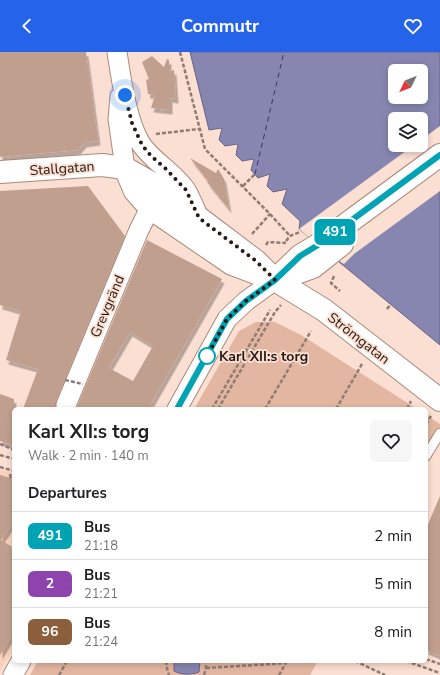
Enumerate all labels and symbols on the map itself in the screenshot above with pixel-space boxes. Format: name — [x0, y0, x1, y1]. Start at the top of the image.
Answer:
north arrow — [388, 64, 428, 104]
your location — [115, 85, 135, 105]
street label: Stallgatan — [29, 157, 95, 180]
line badge: 491 — [312, 219, 358, 245]
street label: Grevgränd — [86, 272, 129, 340]
street label: Strömgatan — [324, 308, 394, 369]
marker: Karl XII:s torg — [198, 347, 216, 365]
place label: Karl XII:s torg — [219, 347, 308, 366]

